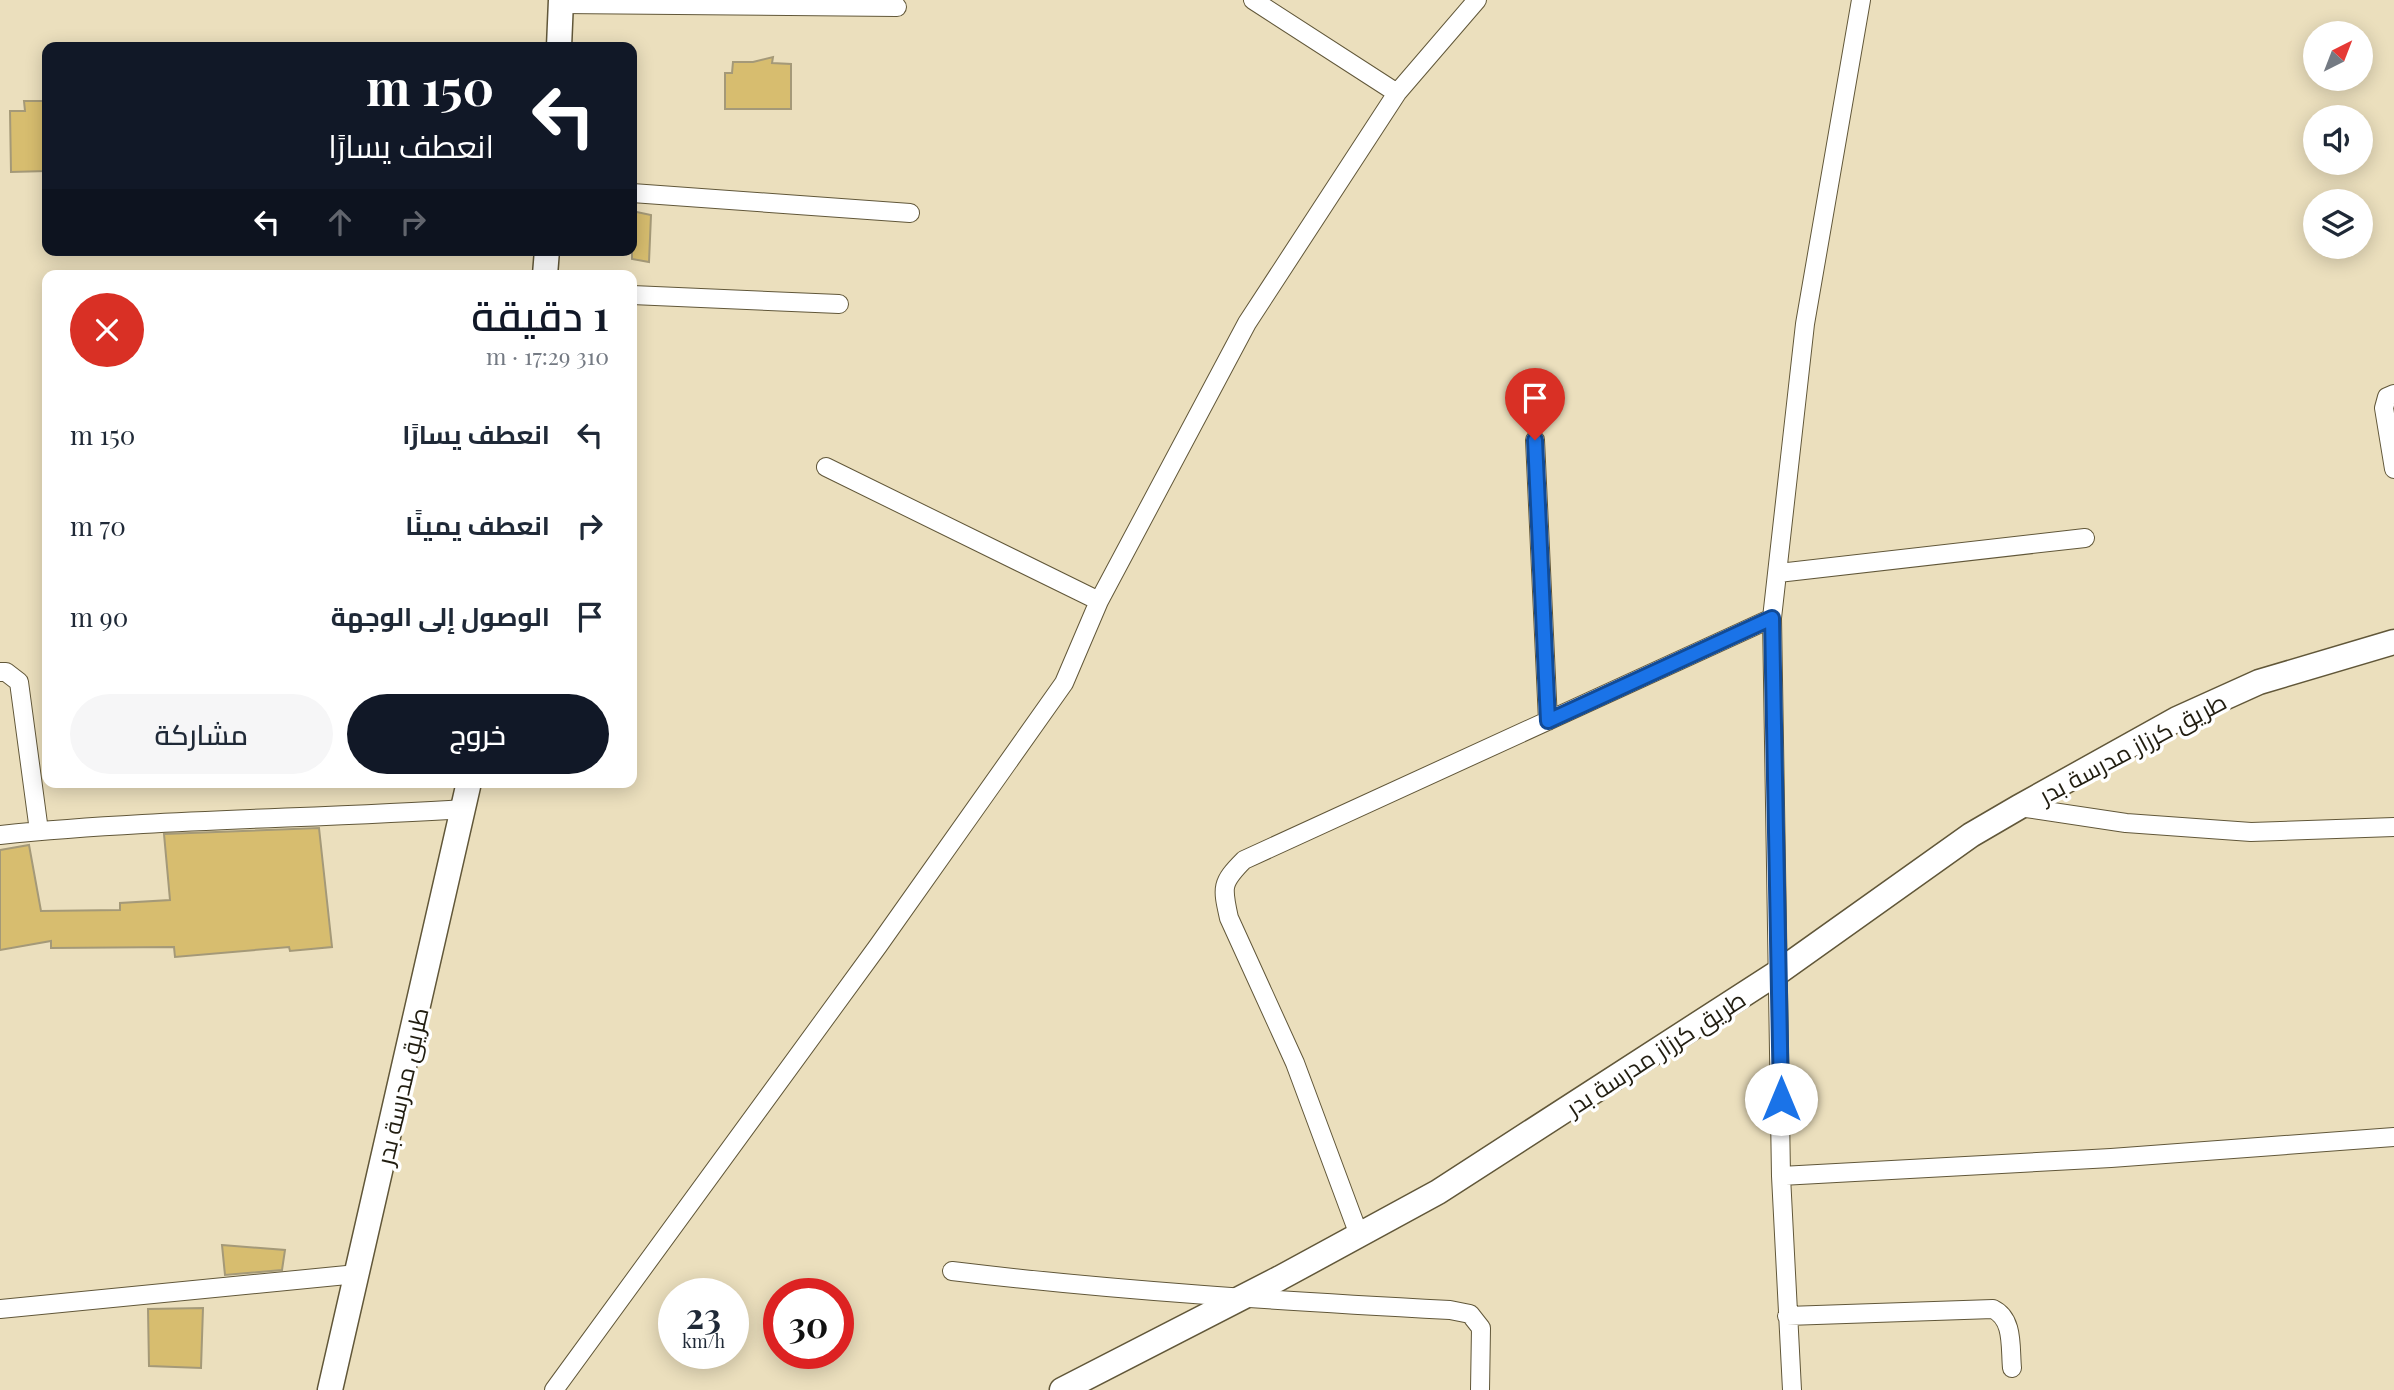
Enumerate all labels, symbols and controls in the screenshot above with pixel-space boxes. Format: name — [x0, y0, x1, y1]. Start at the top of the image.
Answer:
north arrow — [2303, 21, 2373, 91]
map controls — [2303, 21, 2373, 259]
text: 150 m — [366, 53, 494, 118]
icon: left — [518, 70, 609, 161]
button: sound — [2303, 105, 2373, 175]
text: انعطف يسارًا — [328, 123, 494, 166]
button: layers — [2303, 189, 2373, 259]
icon: left — [248, 203, 286, 241]
icon: ahead — [321, 203, 359, 241]
icon: right — [394, 203, 432, 241]
text: 1 دقيقة — [471, 286, 609, 342]
button: close — [70, 293, 144, 367]
text: 310 m · 17:29 — [486, 340, 609, 371]
pin — [1505, 368, 1565, 440]
icon: arrive — [1516, 379, 1554, 417]
text: انعطف يسارًا — [402, 416, 550, 451]
icon: left — [571, 416, 609, 454]
text: 150 m — [70, 417, 135, 452]
text: انعطف يمينًا — [405, 507, 550, 542]
icon: right — [571, 507, 609, 545]
text: 70 m — [70, 508, 126, 543]
text: الوصول إلى الوجهة — [331, 598, 550, 633]
icon: arrive — [571, 598, 609, 636]
text: 90 m — [70, 599, 128, 634]
street label: طريق كرزاز مدرسة بدر — [2031, 684, 2232, 812]
button: مشاركة — [70, 694, 333, 774]
button: خروج — [347, 694, 609, 774]
street label: طريق كرزاز مدرسة بدر — [1557, 982, 1751, 1124]
street label: طريق مدرسة بدر — [367, 1004, 436, 1170]
position arrow — [1744, 1062, 1818, 1136]
speed limit sign: 30 — [763, 1278, 854, 1369]
text: 23 — [686, 1291, 721, 1338]
text: km/h — [682, 1329, 725, 1353]

